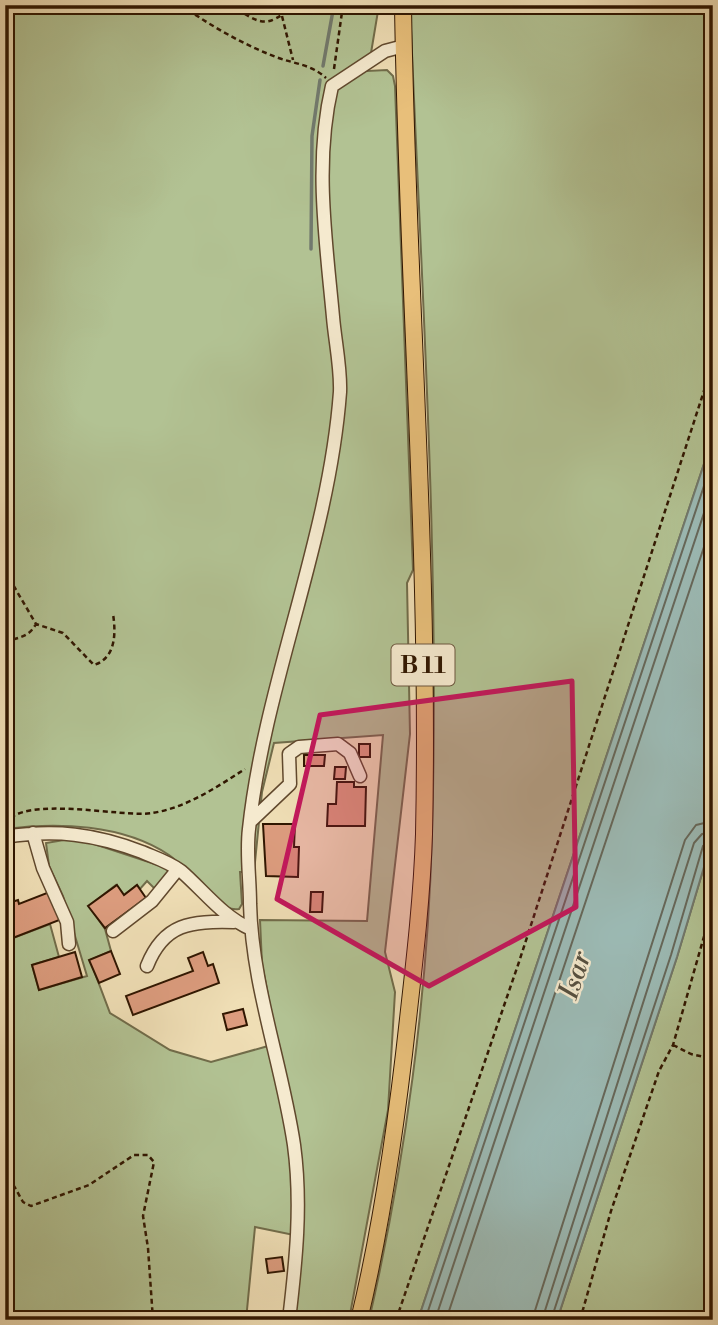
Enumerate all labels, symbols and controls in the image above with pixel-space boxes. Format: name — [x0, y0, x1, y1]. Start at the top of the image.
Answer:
road number: B 11 — [392, 644, 454, 686]
water label: Isar — [551, 946, 600, 1005]

